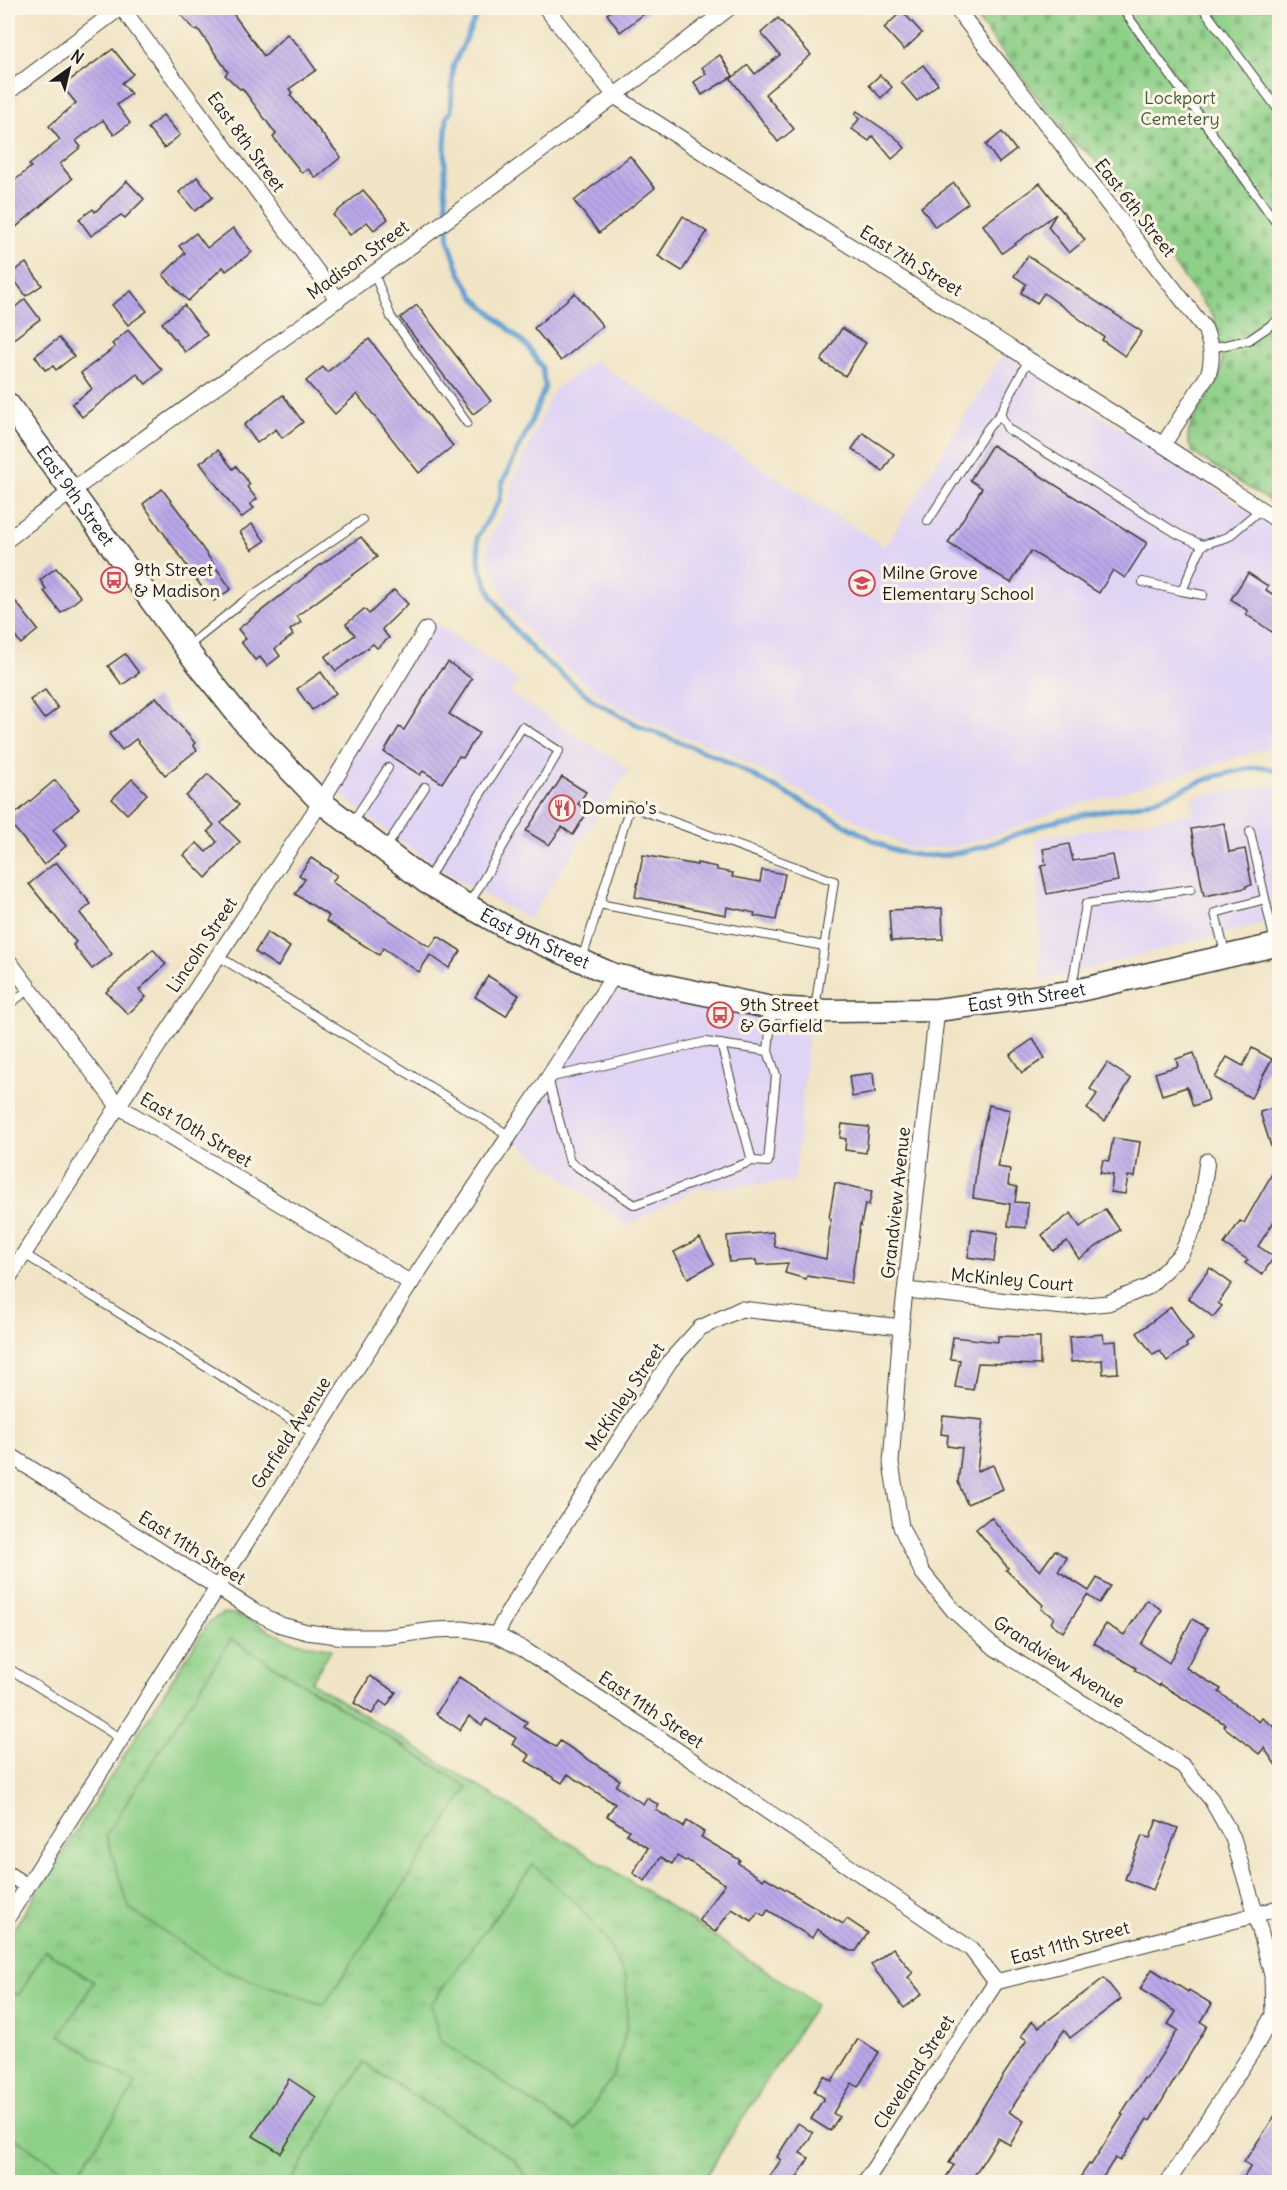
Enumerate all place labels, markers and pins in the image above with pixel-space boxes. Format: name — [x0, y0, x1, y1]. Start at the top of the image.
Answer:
place label: 9th Street & Madison — [134, 558, 220, 602]
place label: Milne Grove Elementary School — [882, 561, 1034, 605]
bus stop icon: 9th Street & Madison — [99, 565, 129, 595]
school or university icon: Milne Grove Elementary School — [847, 568, 877, 598]
restaurant icon: Domino's — [547, 793, 577, 823]
place label: Domino's — [582, 796, 657, 819]
place label: 9th Street & Garfield — [740, 993, 823, 1037]
bus stop icon: 9th Street & Garfield — [705, 1000, 735, 1030]

